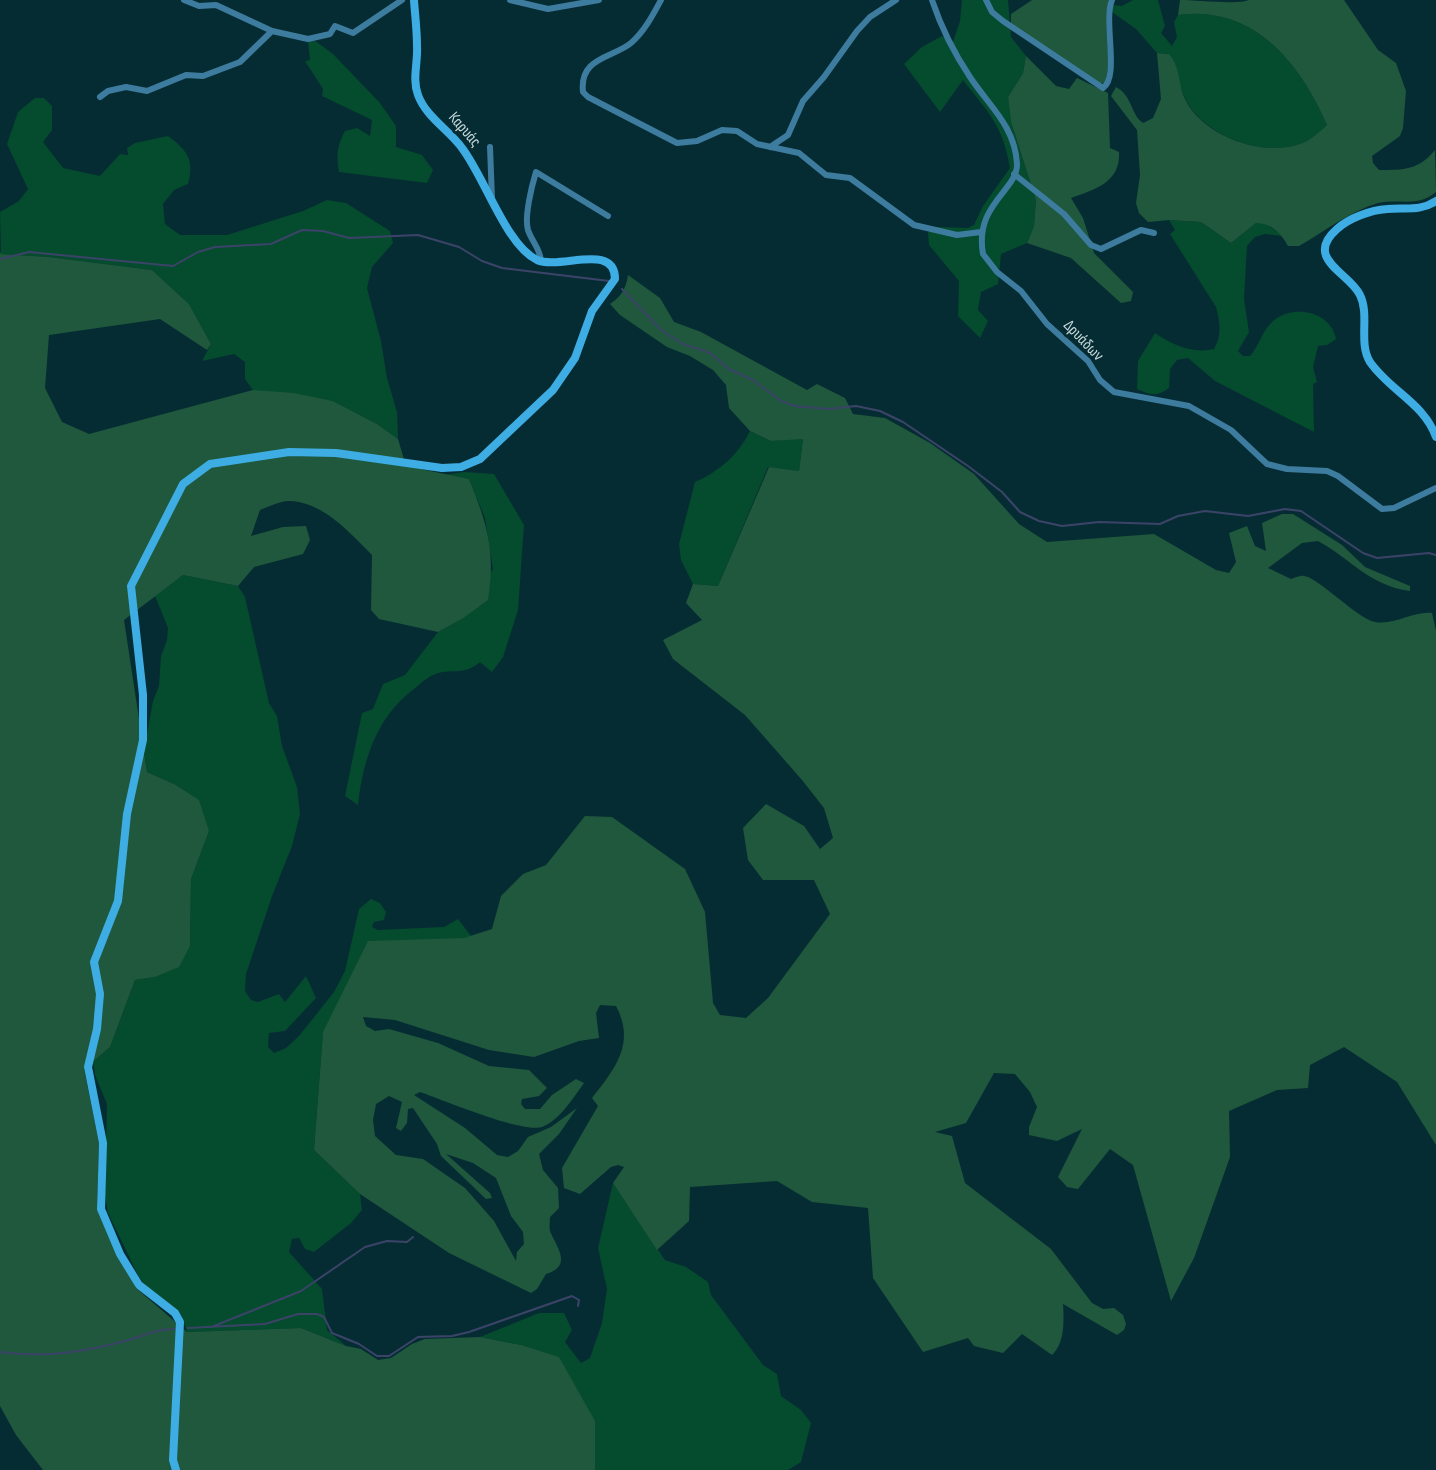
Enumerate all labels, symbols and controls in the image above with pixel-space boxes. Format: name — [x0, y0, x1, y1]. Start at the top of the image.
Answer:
street label: Καρυάς — [444, 109, 484, 151]
street label: Δρυάδων — [1059, 317, 1107, 365]

